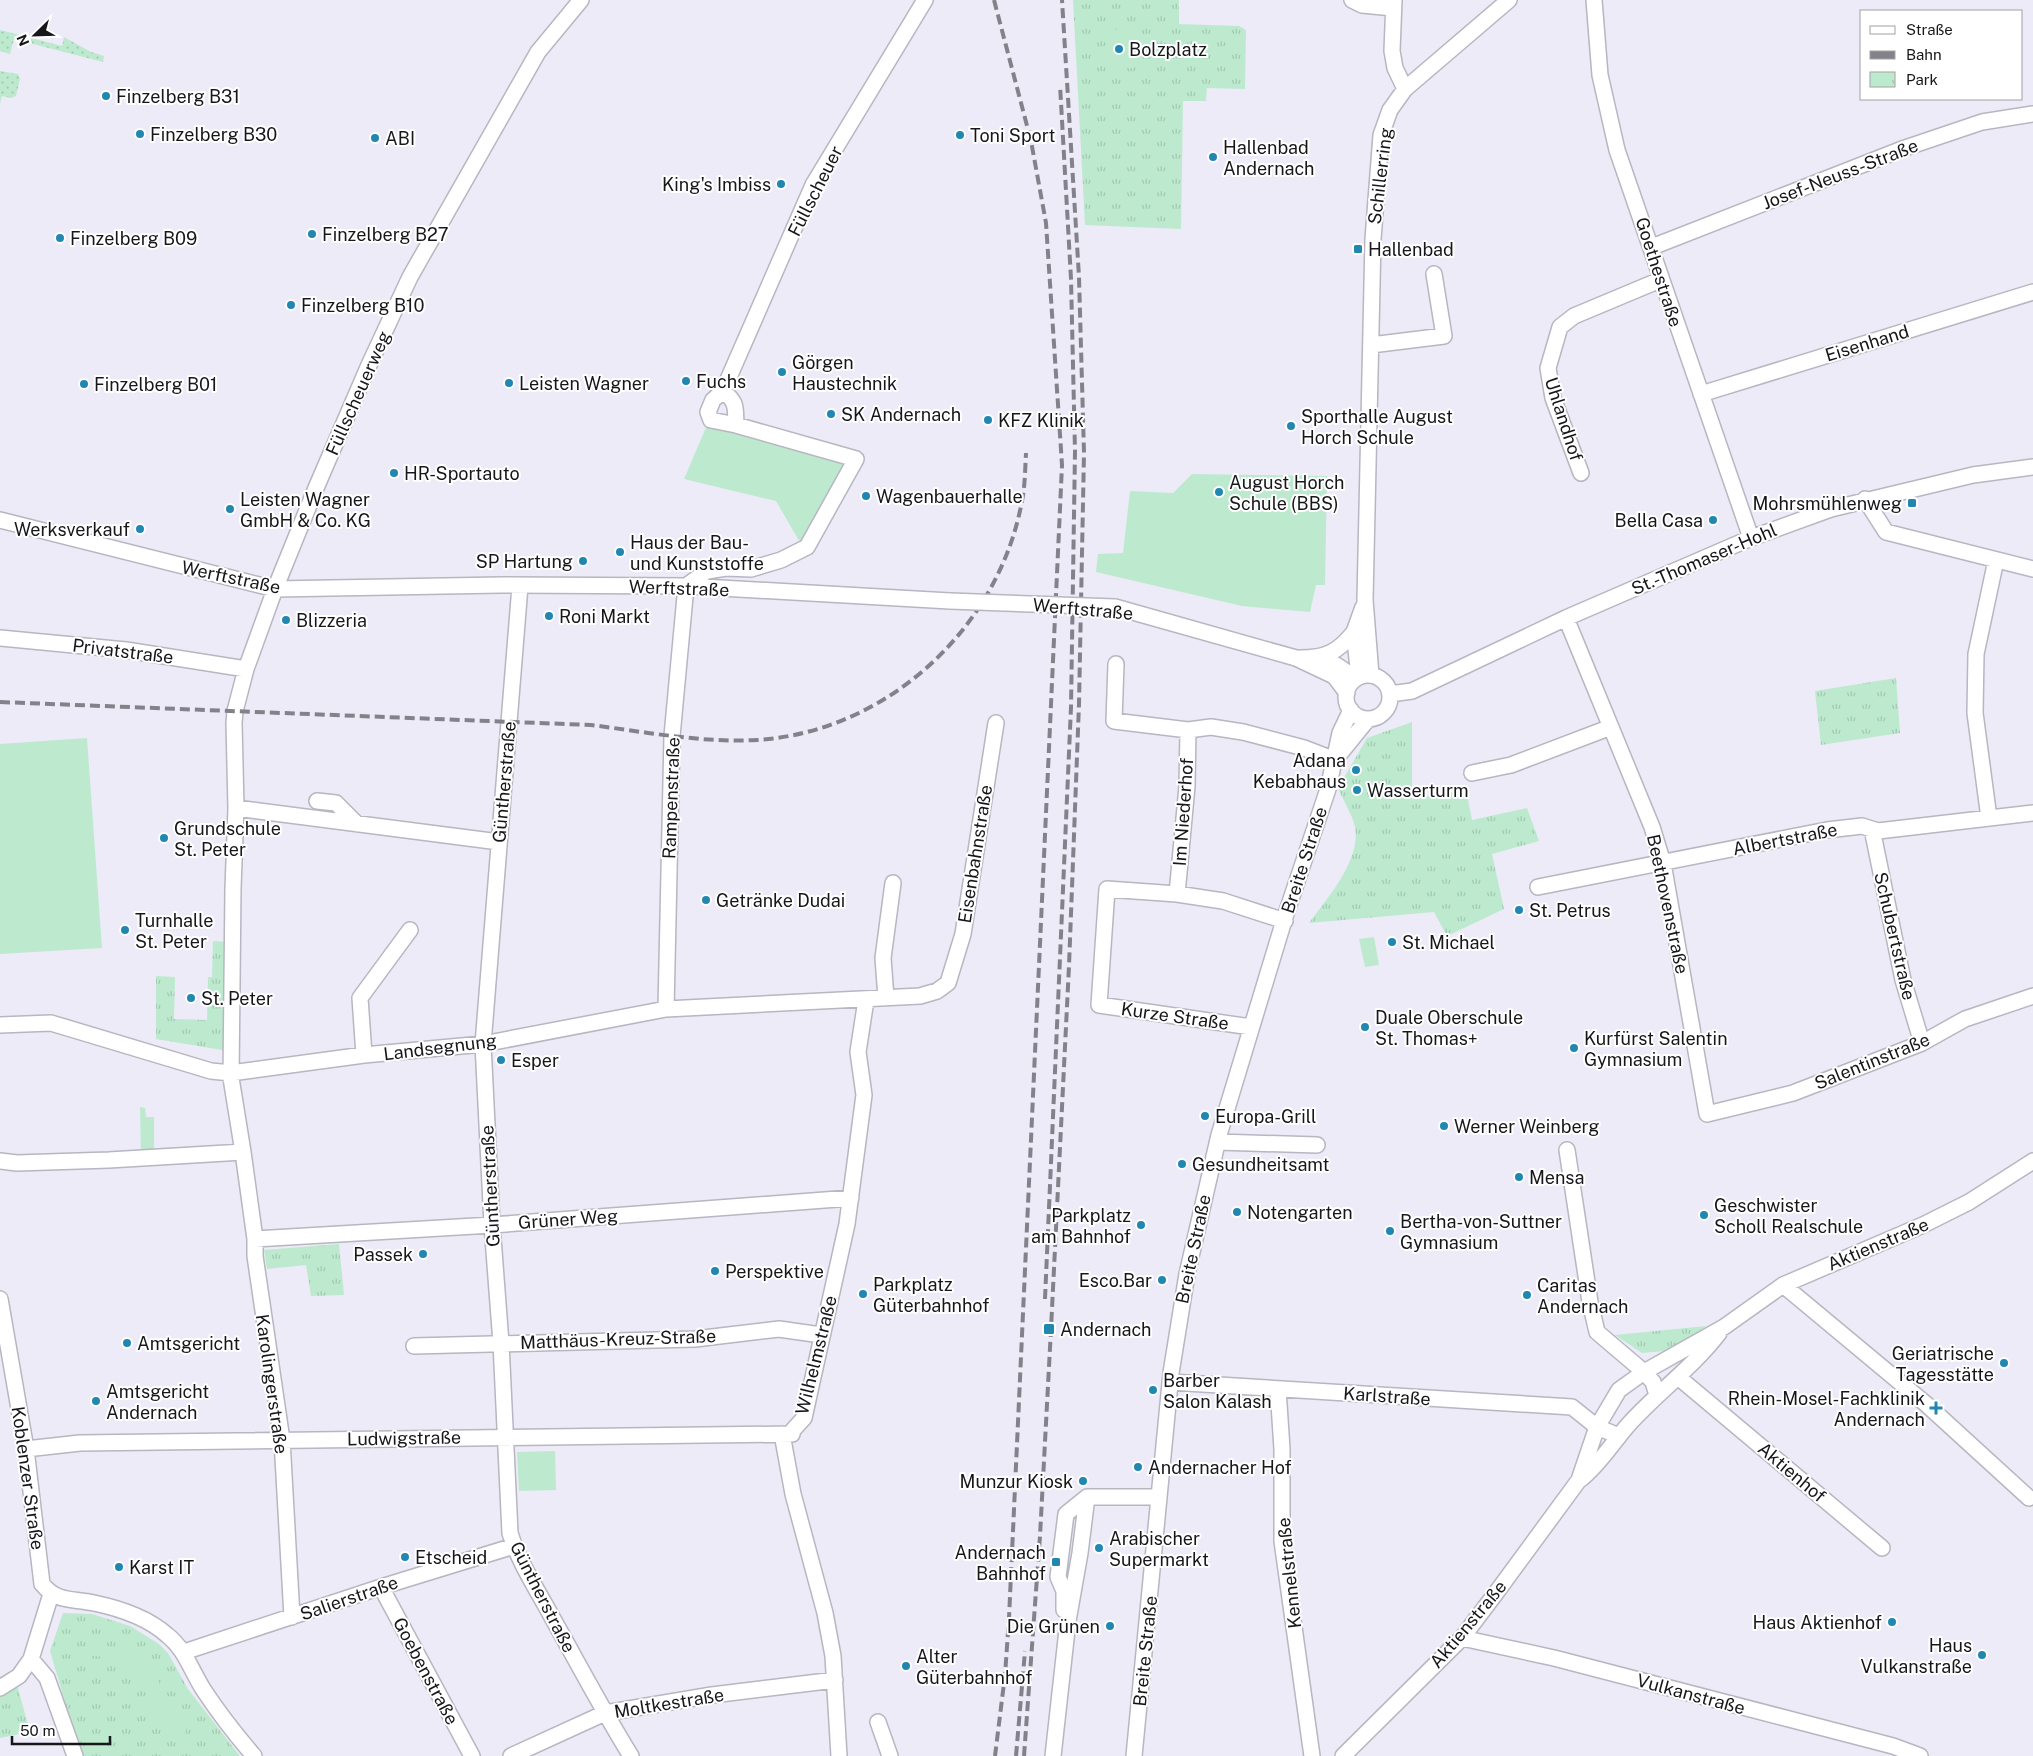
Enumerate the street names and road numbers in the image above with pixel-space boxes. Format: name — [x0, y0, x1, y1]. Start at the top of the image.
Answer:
street label: Schillerring — [1364, 126, 1396, 226]
street label: Josef-Neuss-Straße — [1759, 135, 1921, 213]
street label: Füllscheuer — [783, 142, 847, 240]
street label: Goethestraße — [1631, 215, 1687, 329]
street label: Eisenhand — [1823, 320, 1911, 366]
street label: Füllscheuerweg — [321, 328, 395, 458]
street label: Uhlandhof — [1541, 374, 1587, 464]
street label: St.-Thomaser-Hohl — [1628, 519, 1780, 599]
street label: Werftstraße — [180, 556, 282, 598]
street label: Werftstraße — [628, 576, 730, 600]
street label: Werftstraße — [1032, 594, 1134, 624]
street label: Privatstraße — [71, 634, 175, 668]
street label: Güntherstraße — [488, 720, 520, 844]
street label: Rampenstraße — [658, 737, 684, 859]
street label: Im Niederhof — [1169, 757, 1197, 867]
street label: Eisenbahnstraße — [954, 783, 996, 925]
street label: Breite Straße — [1277, 804, 1331, 916]
street label: Albertstraße — [1731, 819, 1839, 859]
street label: Beethovenstraße — [1643, 832, 1693, 976]
street label: Schubertstraße — [1870, 870, 1920, 1002]
street label: Kurze Straße — [1120, 998, 1230, 1034]
street label: Salentinstraße — [1811, 1028, 1933, 1094]
street label: Landsegnung — [382, 1030, 498, 1064]
street label: Güntherstraße — [476, 1125, 504, 1247]
street label: Breite Straße — [1171, 1193, 1215, 1305]
street label: Grüner Weg — [517, 1205, 619, 1233]
street label: Aktienstraße — [1824, 1213, 1932, 1275]
street label: Wilhelmstraße — [791, 1293, 841, 1417]
street label: Karolingerstraße — [252, 1313, 292, 1455]
street label: Matthäus-Kreuz-Straße — [520, 1325, 716, 1353]
street label: Karlstraße — [1343, 1382, 1431, 1410]
street label: Koblenzer Straße — [8, 1405, 48, 1551]
street label: Ludwigstraße — [347, 1427, 461, 1449]
street label: Aktienhof — [1754, 1438, 1830, 1506]
street label: Kennelstraße — [1273, 1516, 1305, 1630]
street label: Güntherstraße — [506, 1538, 580, 1656]
street label: Salierstraße — [297, 1571, 401, 1625]
street label: Aktienstraße — [1425, 1576, 1511, 1672]
street label: Breite Straße — [1129, 1595, 1161, 1707]
street label: Goebenstraße — [389, 1614, 463, 1728]
street label: Vulkanstraße — [1634, 1669, 1748, 1719]
street label: Moltkestraße — [613, 1684, 725, 1722]

